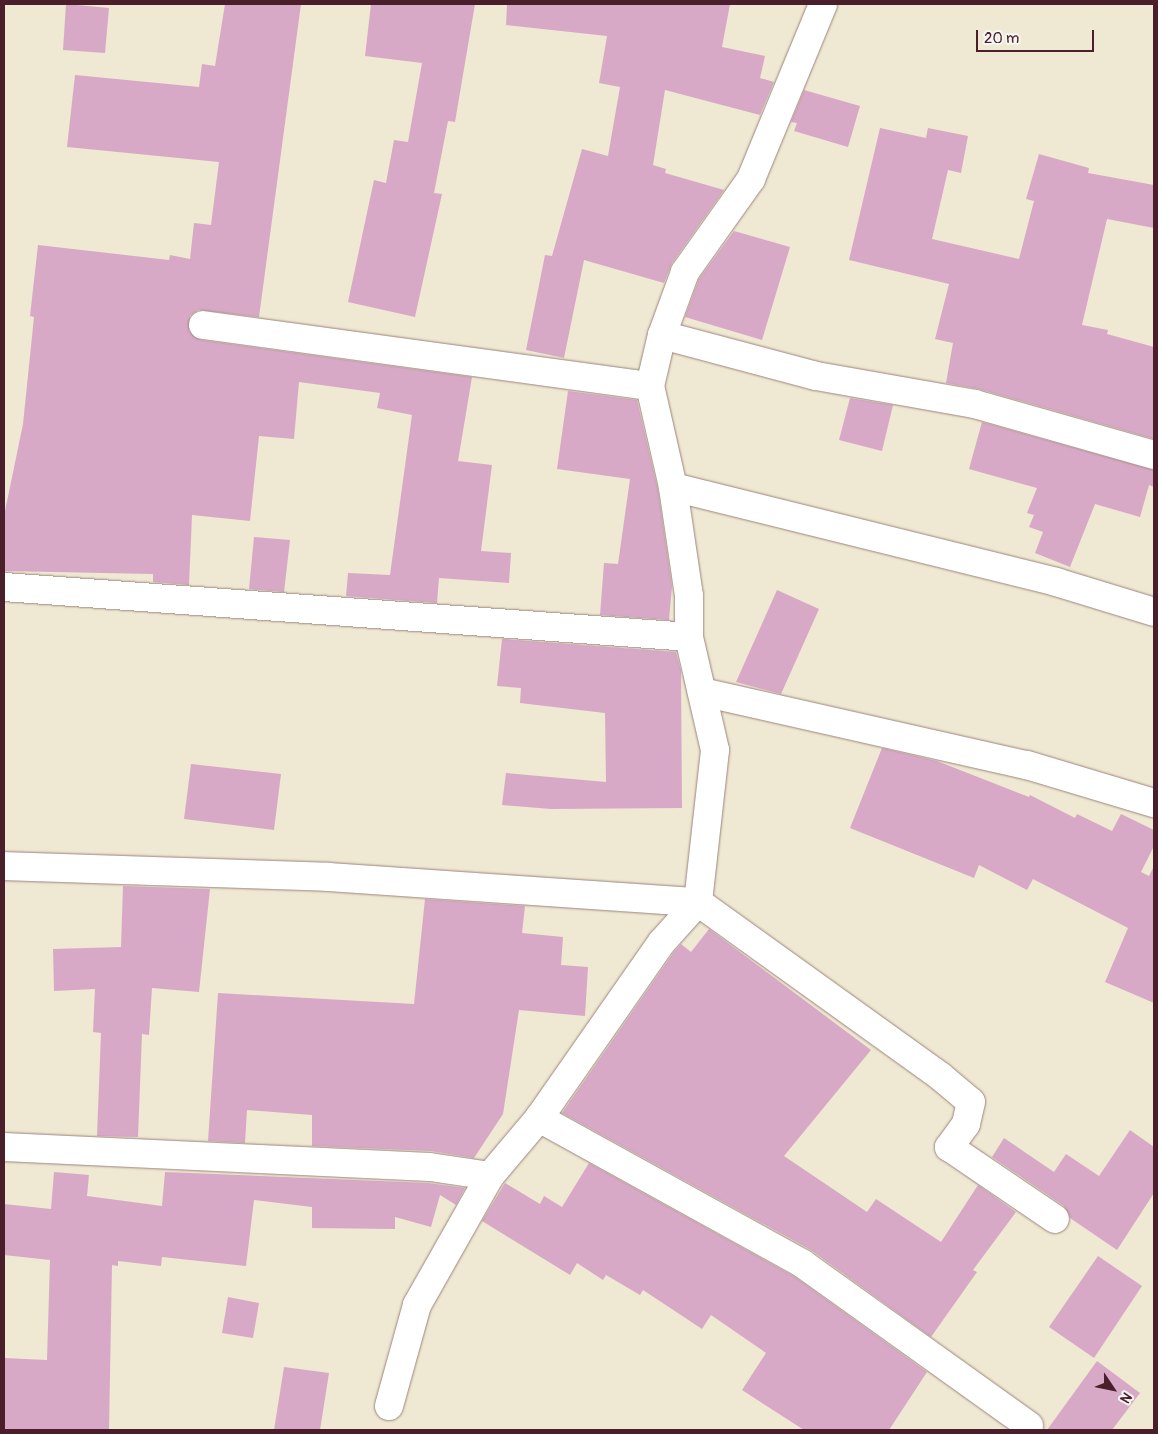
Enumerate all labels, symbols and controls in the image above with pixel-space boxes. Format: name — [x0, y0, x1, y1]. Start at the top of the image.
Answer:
scale bar — [978, 20, 1096, 52]
text: 20 m — [984, 29, 1019, 48]
north arrow — [1088, 1364, 1138, 1414]
text: N — [1116, 1389, 1136, 1406]

